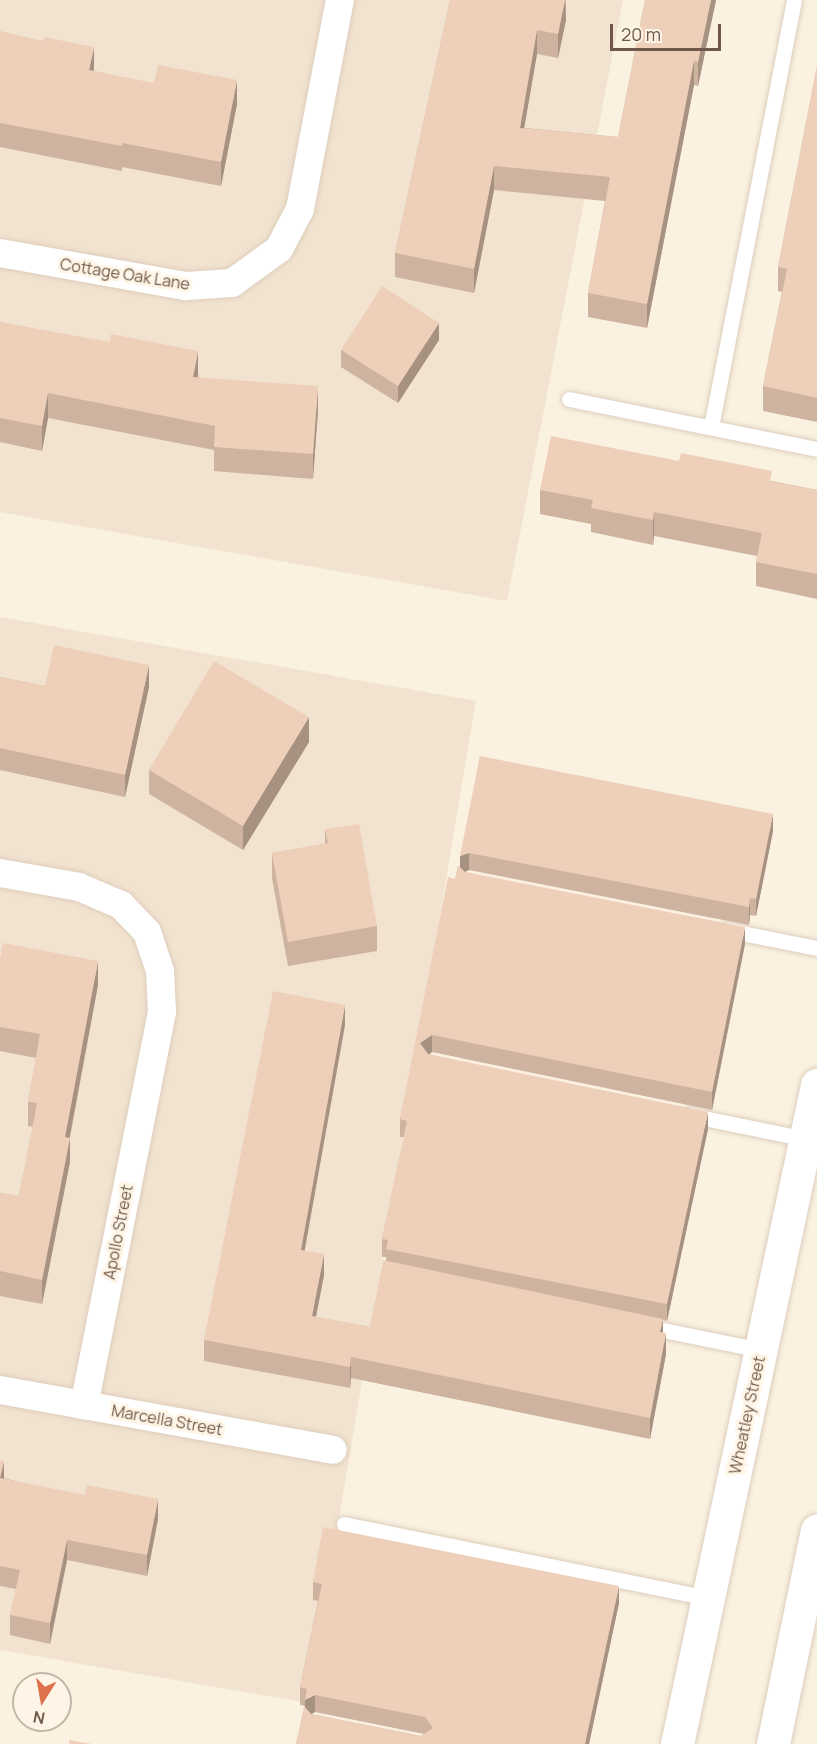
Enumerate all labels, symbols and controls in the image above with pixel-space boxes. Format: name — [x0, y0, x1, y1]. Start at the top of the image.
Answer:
scale bar — [613, 12, 724, 50]
text: 20 m — [621, 22, 661, 46]
street label: Cottage Oak Lane — [59, 254, 191, 294]
street label: Apollo Street — [99, 1183, 137, 1281]
street label: Wheatley Street — [725, 1354, 769, 1476]
street label: Marcella Street — [110, 1401, 224, 1439]
north arrow — [12, 1672, 72, 1732]
text: N — [31, 1706, 47, 1730]

